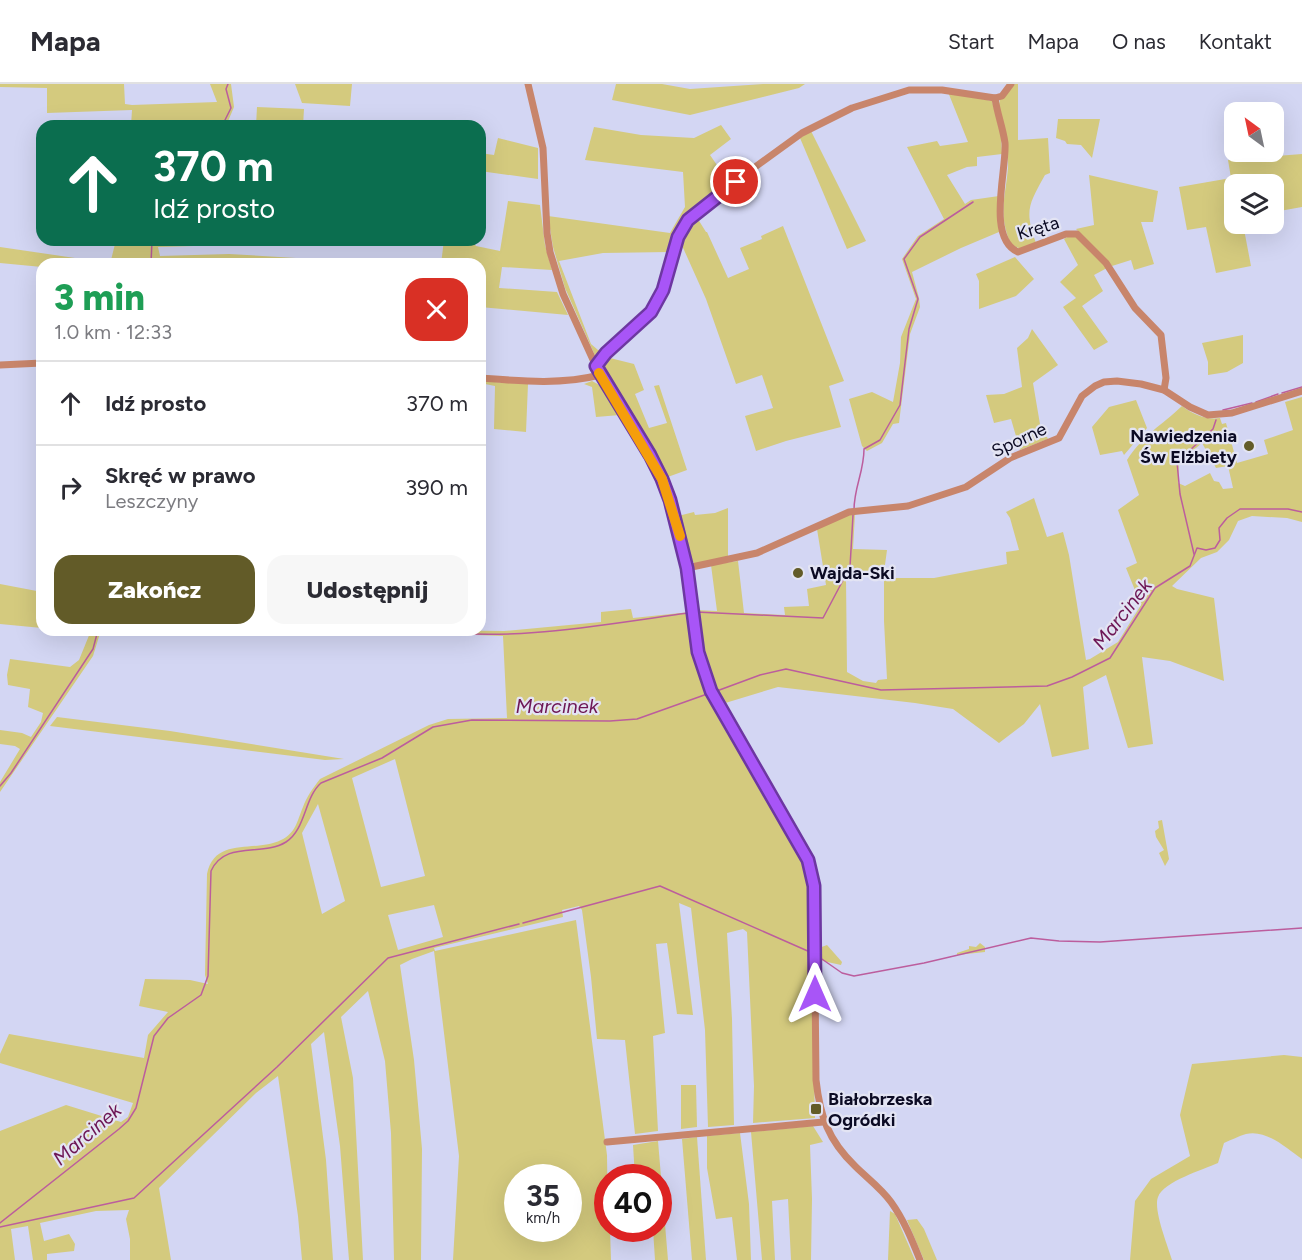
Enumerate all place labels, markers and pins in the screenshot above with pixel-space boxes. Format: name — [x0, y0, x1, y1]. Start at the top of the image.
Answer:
pin — [710, 156, 761, 207]
place label: Nawiedzenia Św Elżbiety — [1130, 425, 1238, 468]
marker: Nawiedzenia Św Elżbiety — [1242, 439, 1256, 453]
place label: Wajda-Ski — [810, 562, 895, 584]
marker: Wajda-Ski — [791, 566, 805, 580]
place label: Białobrzeska Ogródki — [828, 1088, 932, 1131]
marker: Białobrzeska Ogródki — [809, 1102, 823, 1116]

